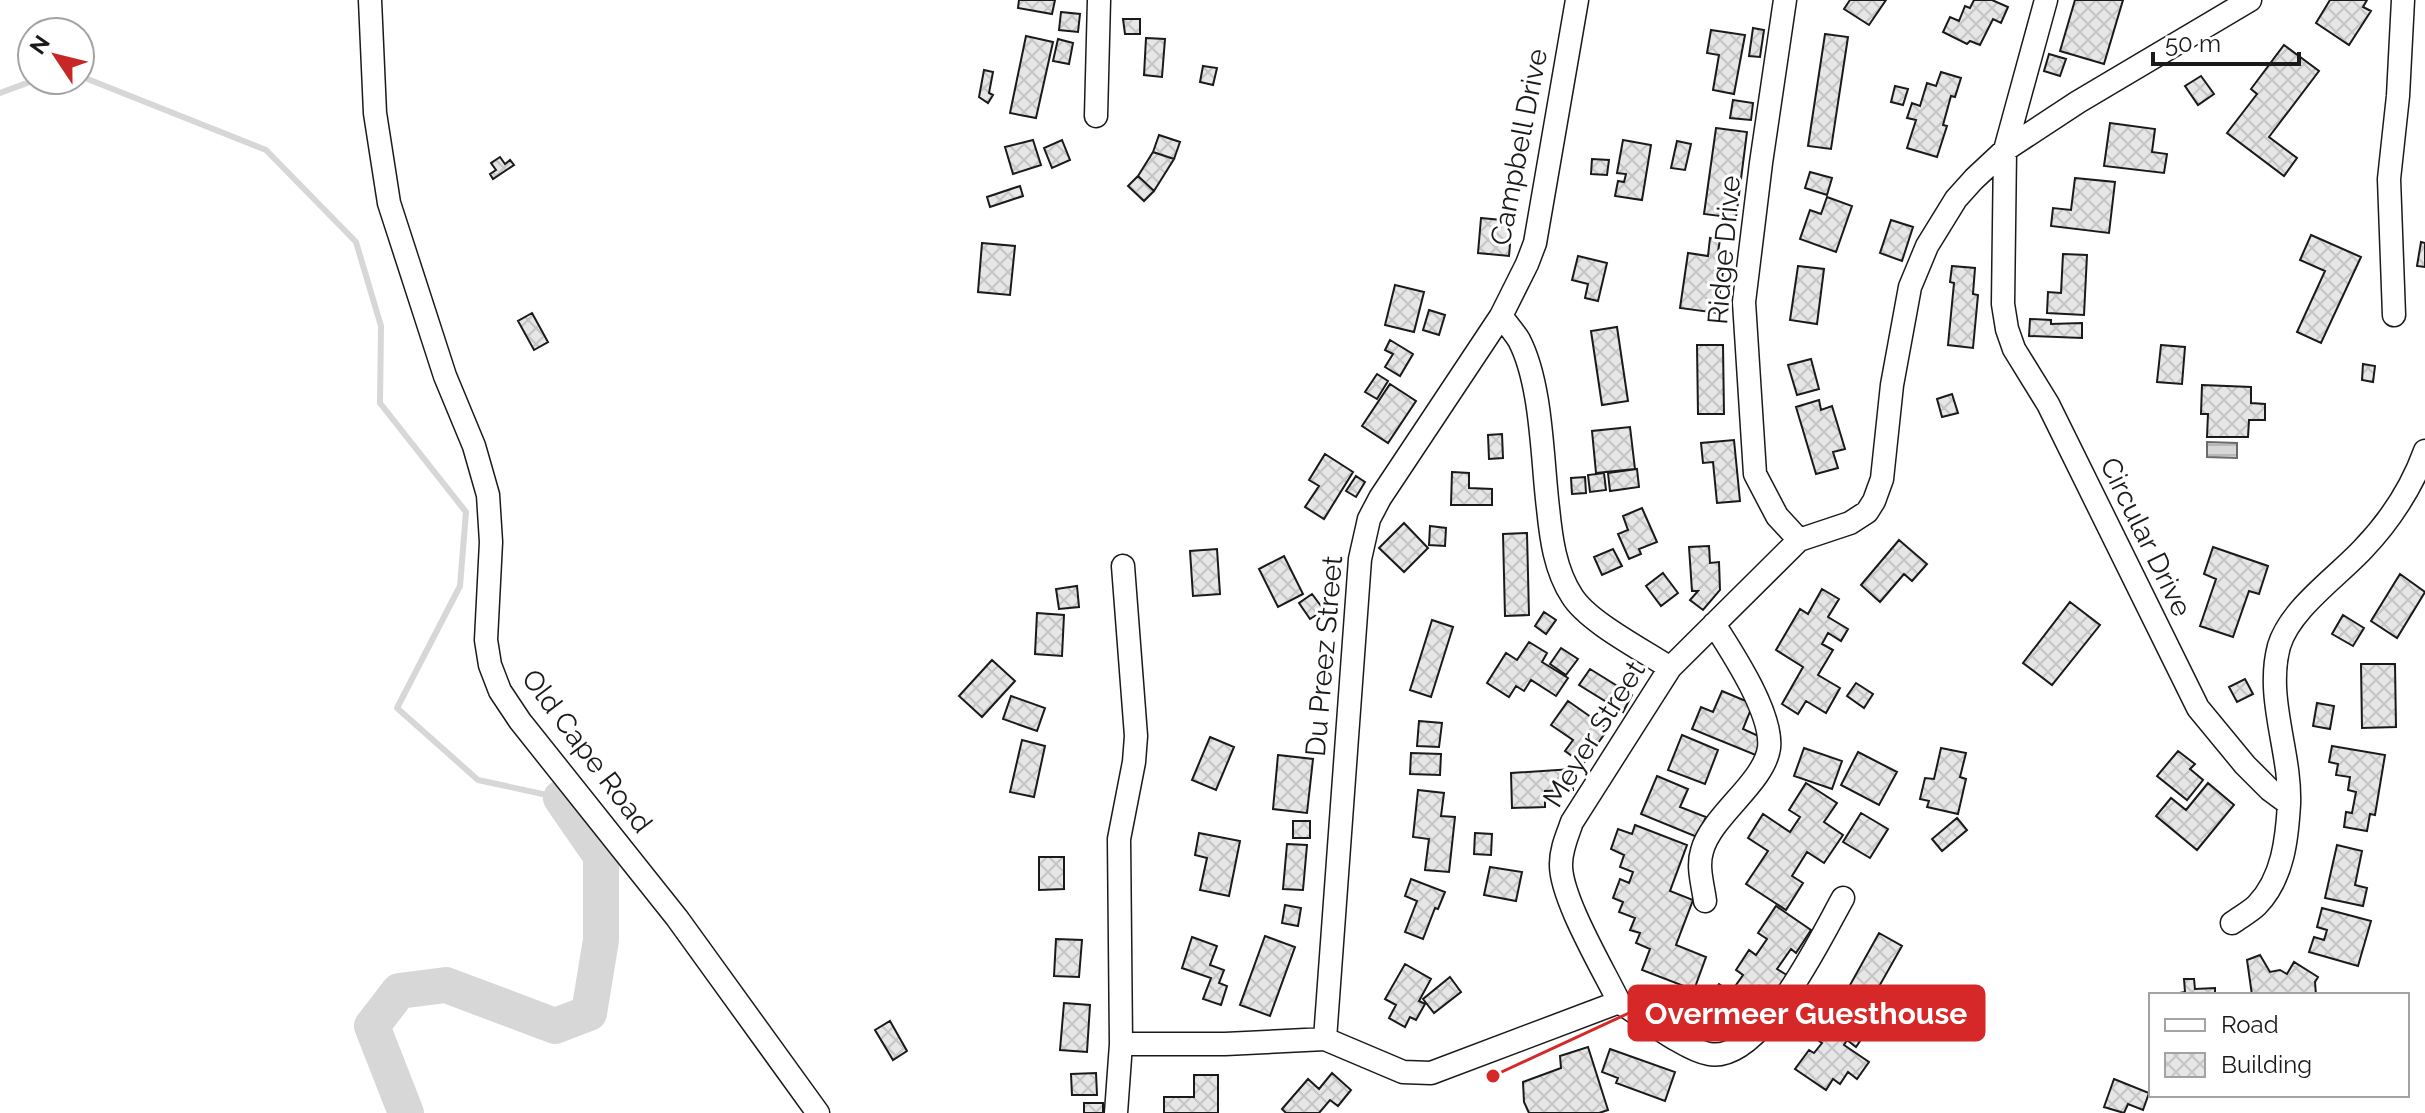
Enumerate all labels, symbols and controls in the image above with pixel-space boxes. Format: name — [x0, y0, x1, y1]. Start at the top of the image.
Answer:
north arrow — [16, 16, 96, 96]
scale bar — [2153, 16, 2299, 66]
text: 50 m — [2165, 29, 2221, 58]
text: N — [24, 30, 55, 59]
street label: Campbell Drive — [1484, 46, 1554, 248]
street label: Ridge Drive — [1701, 174, 1747, 326]
street label: Circular Drive — [2093, 452, 2199, 622]
street label: Du Preez Street — [1299, 553, 1349, 758]
street label: Meyer Street — [1536, 655, 1652, 813]
street label: Old Cape Road — [515, 663, 659, 839]
callout: Overmeer Guesthouse — [1629, 986, 1984, 1040]
legend — [2149, 993, 2409, 1097]
text: Overmeer Guesthouse — [1645, 996, 1967, 1031]
text: Road — [2221, 1010, 2279, 1039]
text: Building — [2221, 1050, 2312, 1079]

